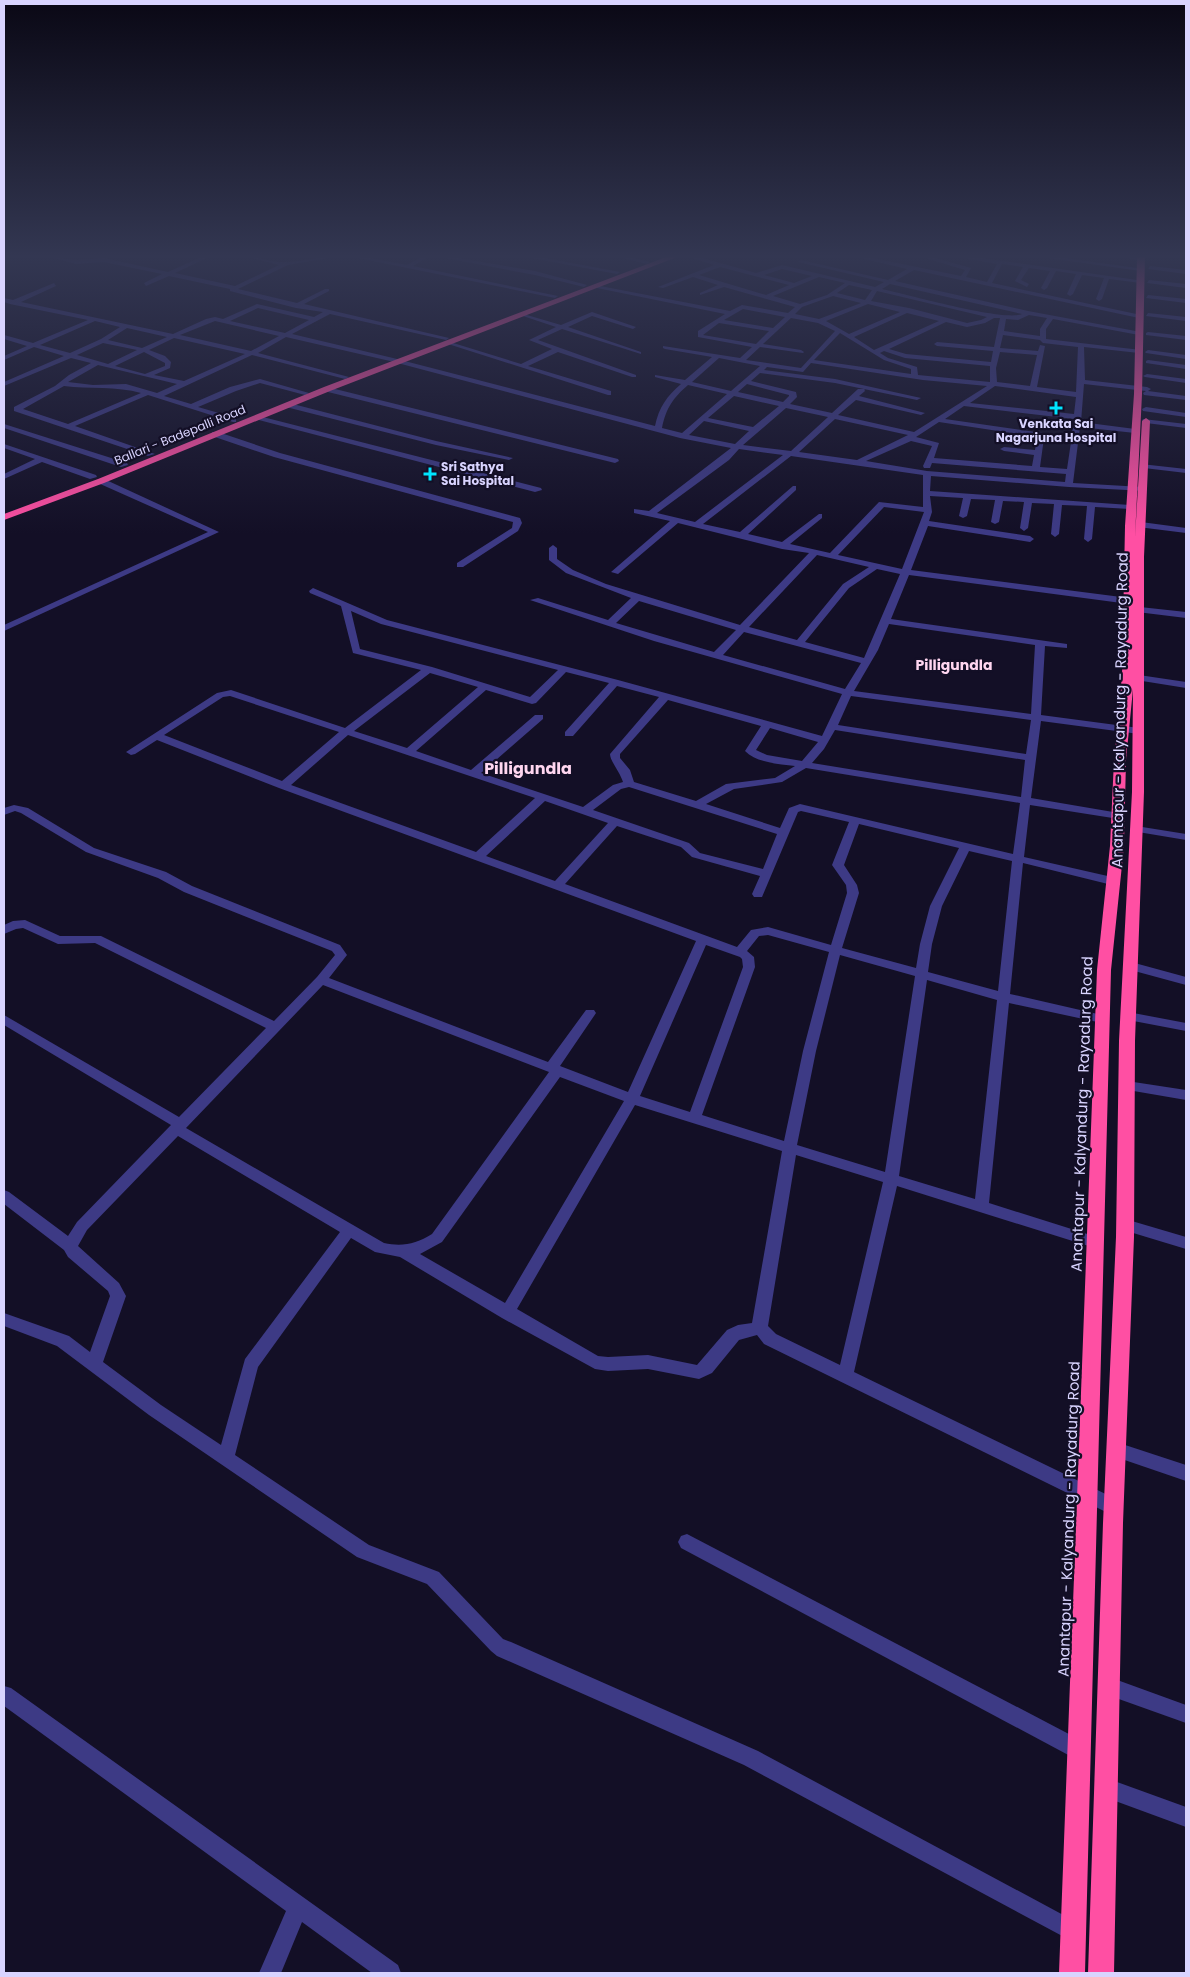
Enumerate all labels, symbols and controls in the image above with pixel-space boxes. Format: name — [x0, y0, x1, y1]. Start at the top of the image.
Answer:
street label: Ballari - Badepalli Road — [112, 400, 248, 469]
marker: Venkata Sai Nagarjuna Hospital — [1049, 401, 1063, 415]
place label: Venkata Sai Nagarjuna Hospital — [996, 415, 1116, 446]
place label: Sri Sathya Sai Hospital — [441, 458, 514, 489]
marker: Sri Sathya Sai Hospital — [423, 467, 437, 481]
street label: Anantapur - Kalyandurg - Rayadurg Road — [1106, 552, 1133, 868]
district label: Pilligundla — [916, 655, 992, 675]
district label: Pilligundla — [484, 757, 572, 780]
street label: Anantapur - Kalyandurg - Rayadurg Road — [1065, 956, 1098, 1272]
street label: Anantapur - Kalyandurg - Rayadurg Road — [1052, 1361, 1085, 1677]

